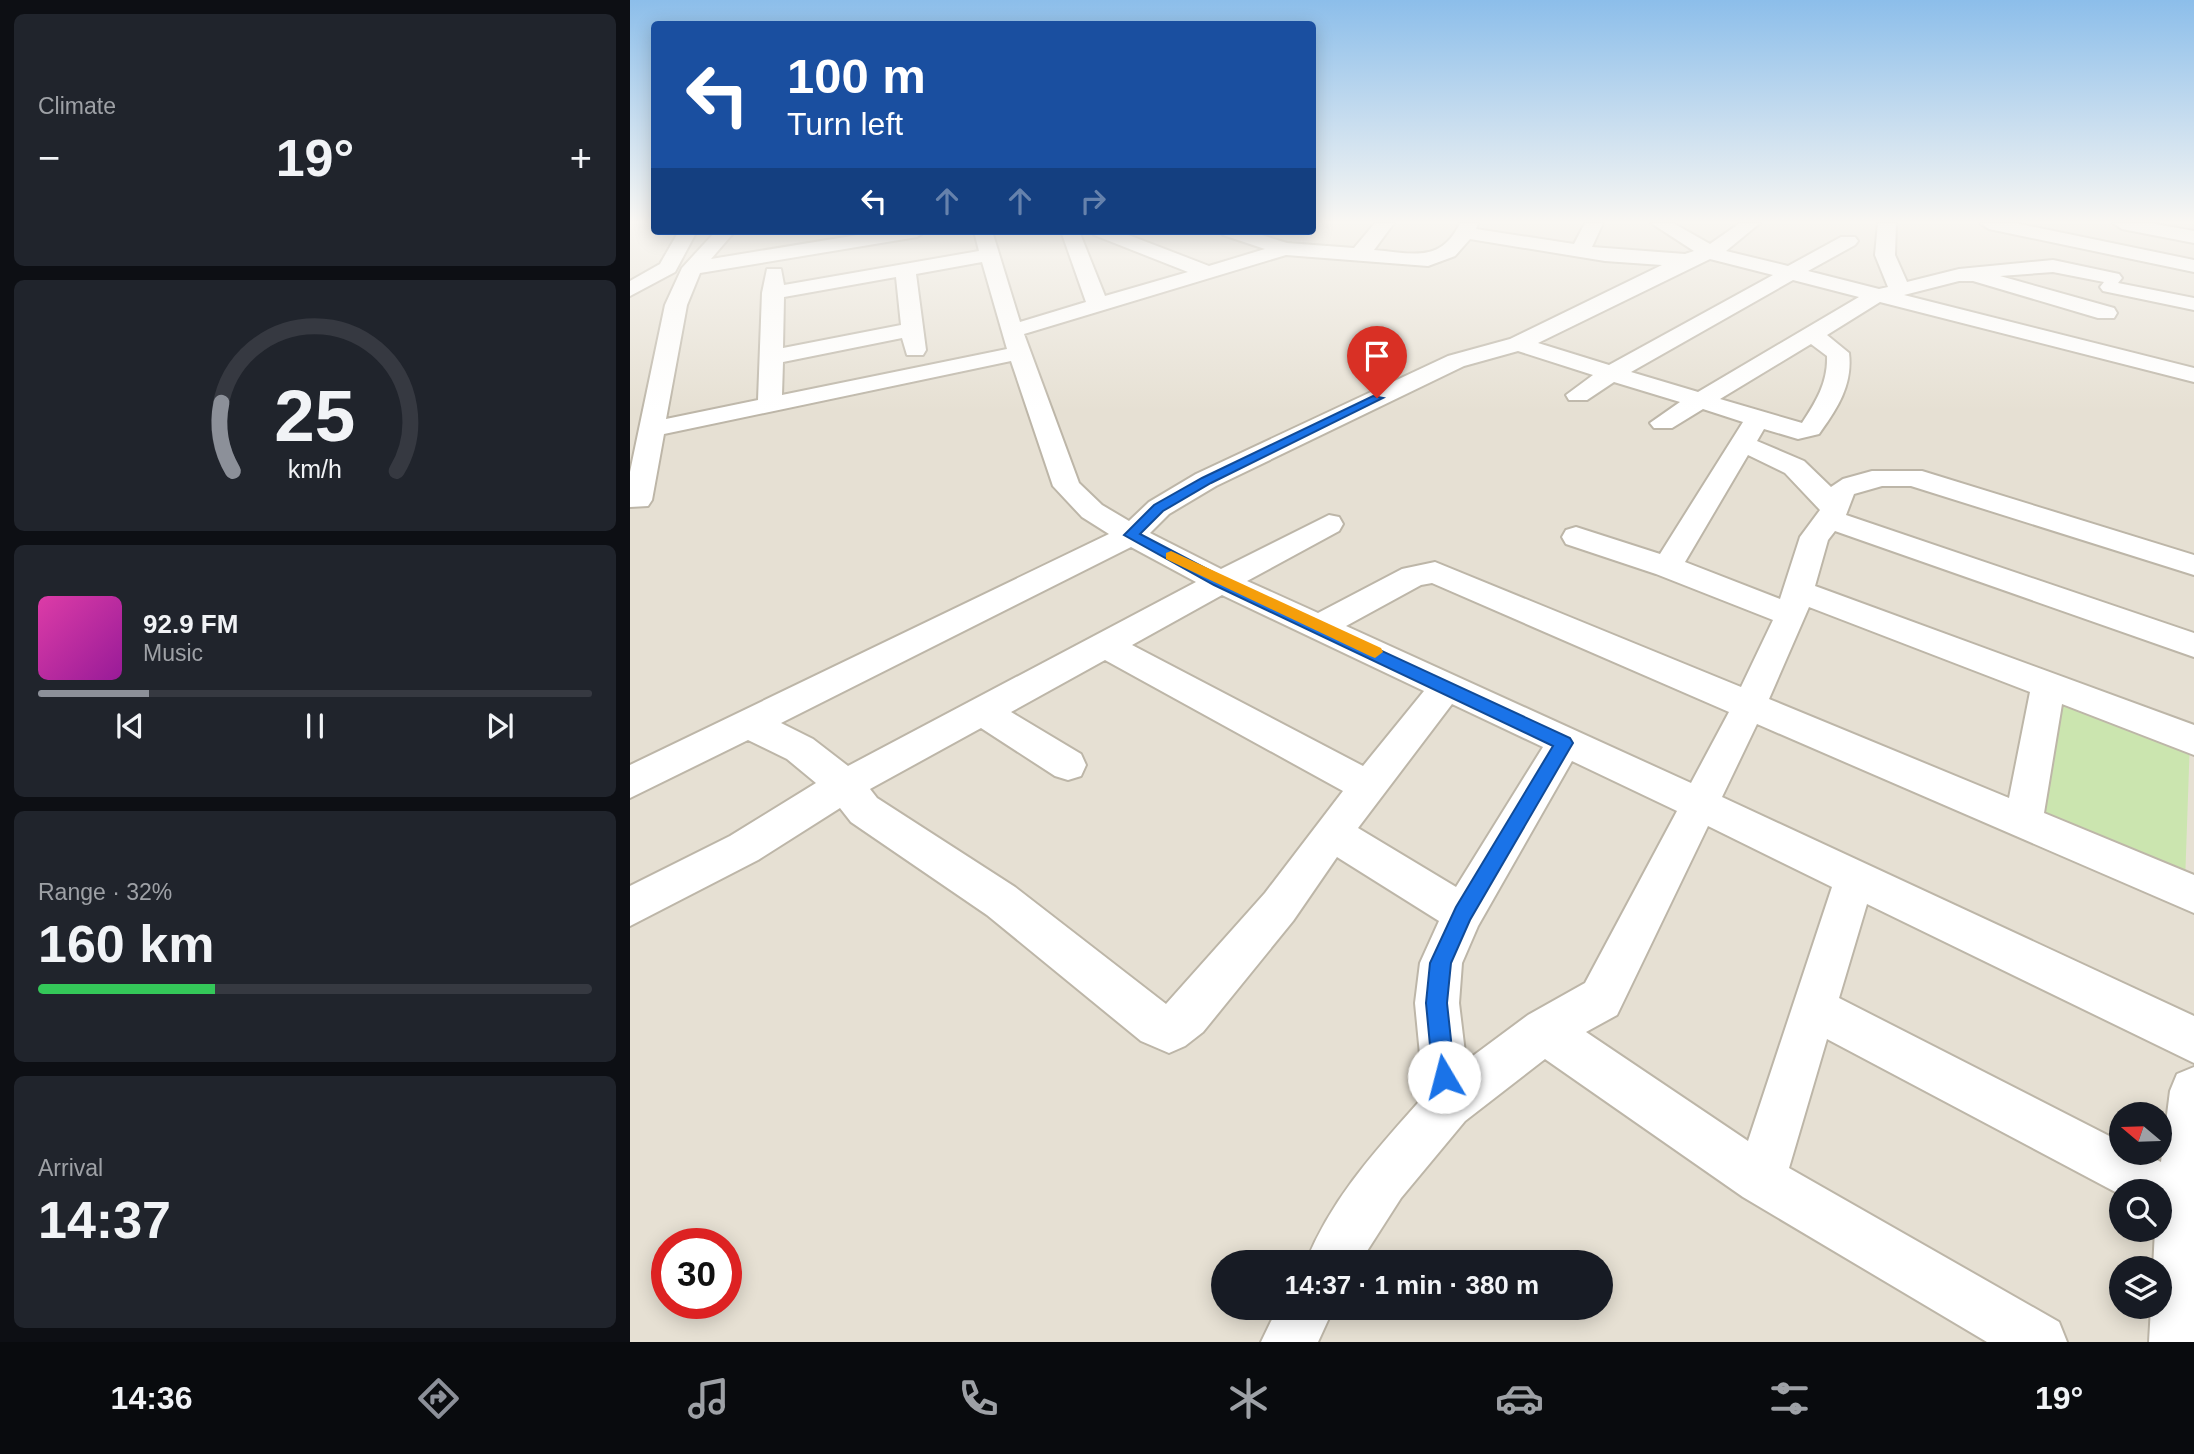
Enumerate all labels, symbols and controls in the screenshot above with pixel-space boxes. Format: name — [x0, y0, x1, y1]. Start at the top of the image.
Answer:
icon: left — [672, 49, 763, 140]
text: 100 m — [787, 49, 926, 103]
text: Climate — [38, 93, 116, 119]
text: Turn left — [787, 106, 903, 142]
text: 19° — [276, 129, 354, 187]
text: − — [38, 137, 60, 179]
text: + — [570, 137, 592, 179]
icon: left — [855, 182, 893, 220]
icon: ahead — [928, 182, 966, 220]
icon: ahead — [1001, 182, 1039, 220]
icon: right — [1074, 182, 1112, 220]
pin — [1347, 326, 1407, 398]
icon: arrive — [1358, 337, 1396, 375]
text: 25 — [275, 376, 355, 457]
text: km/h — [288, 455, 342, 483]
text: 92.9 FM — [143, 609, 238, 639]
text: Music — [143, 640, 203, 666]
icon: previous — [111, 707, 149, 745]
icon: pause — [296, 707, 334, 745]
icon: next — [481, 707, 519, 745]
text: Range · 32% — [38, 879, 172, 905]
text: 160 km — [38, 915, 214, 973]
position arrow — [1407, 1040, 1481, 1114]
north arrow — [2109, 1102, 2172, 1166]
map controls — [2109, 1102, 2172, 1319]
text: Arrival — [38, 1155, 103, 1181]
button: search — [2109, 1179, 2172, 1242]
text: 14:37 — [38, 1191, 171, 1249]
speed limit sign: 30 — [651, 1228, 742, 1319]
button: layers — [2109, 1256, 2172, 1319]
text: 14:37 · 1 min · 380 m — [1285, 1270, 1539, 1300]
icon: directions — [414, 1374, 463, 1423]
icon: music — [684, 1374, 733, 1423]
icon: phone — [954, 1374, 1003, 1423]
icon: climate — [1224, 1374, 1273, 1423]
icon: car — [1495, 1374, 1544, 1423]
icon: filters — [1765, 1374, 1814, 1423]
text: 14:36 — [111, 1380, 192, 1416]
text: 19° — [2035, 1380, 2083, 1416]

